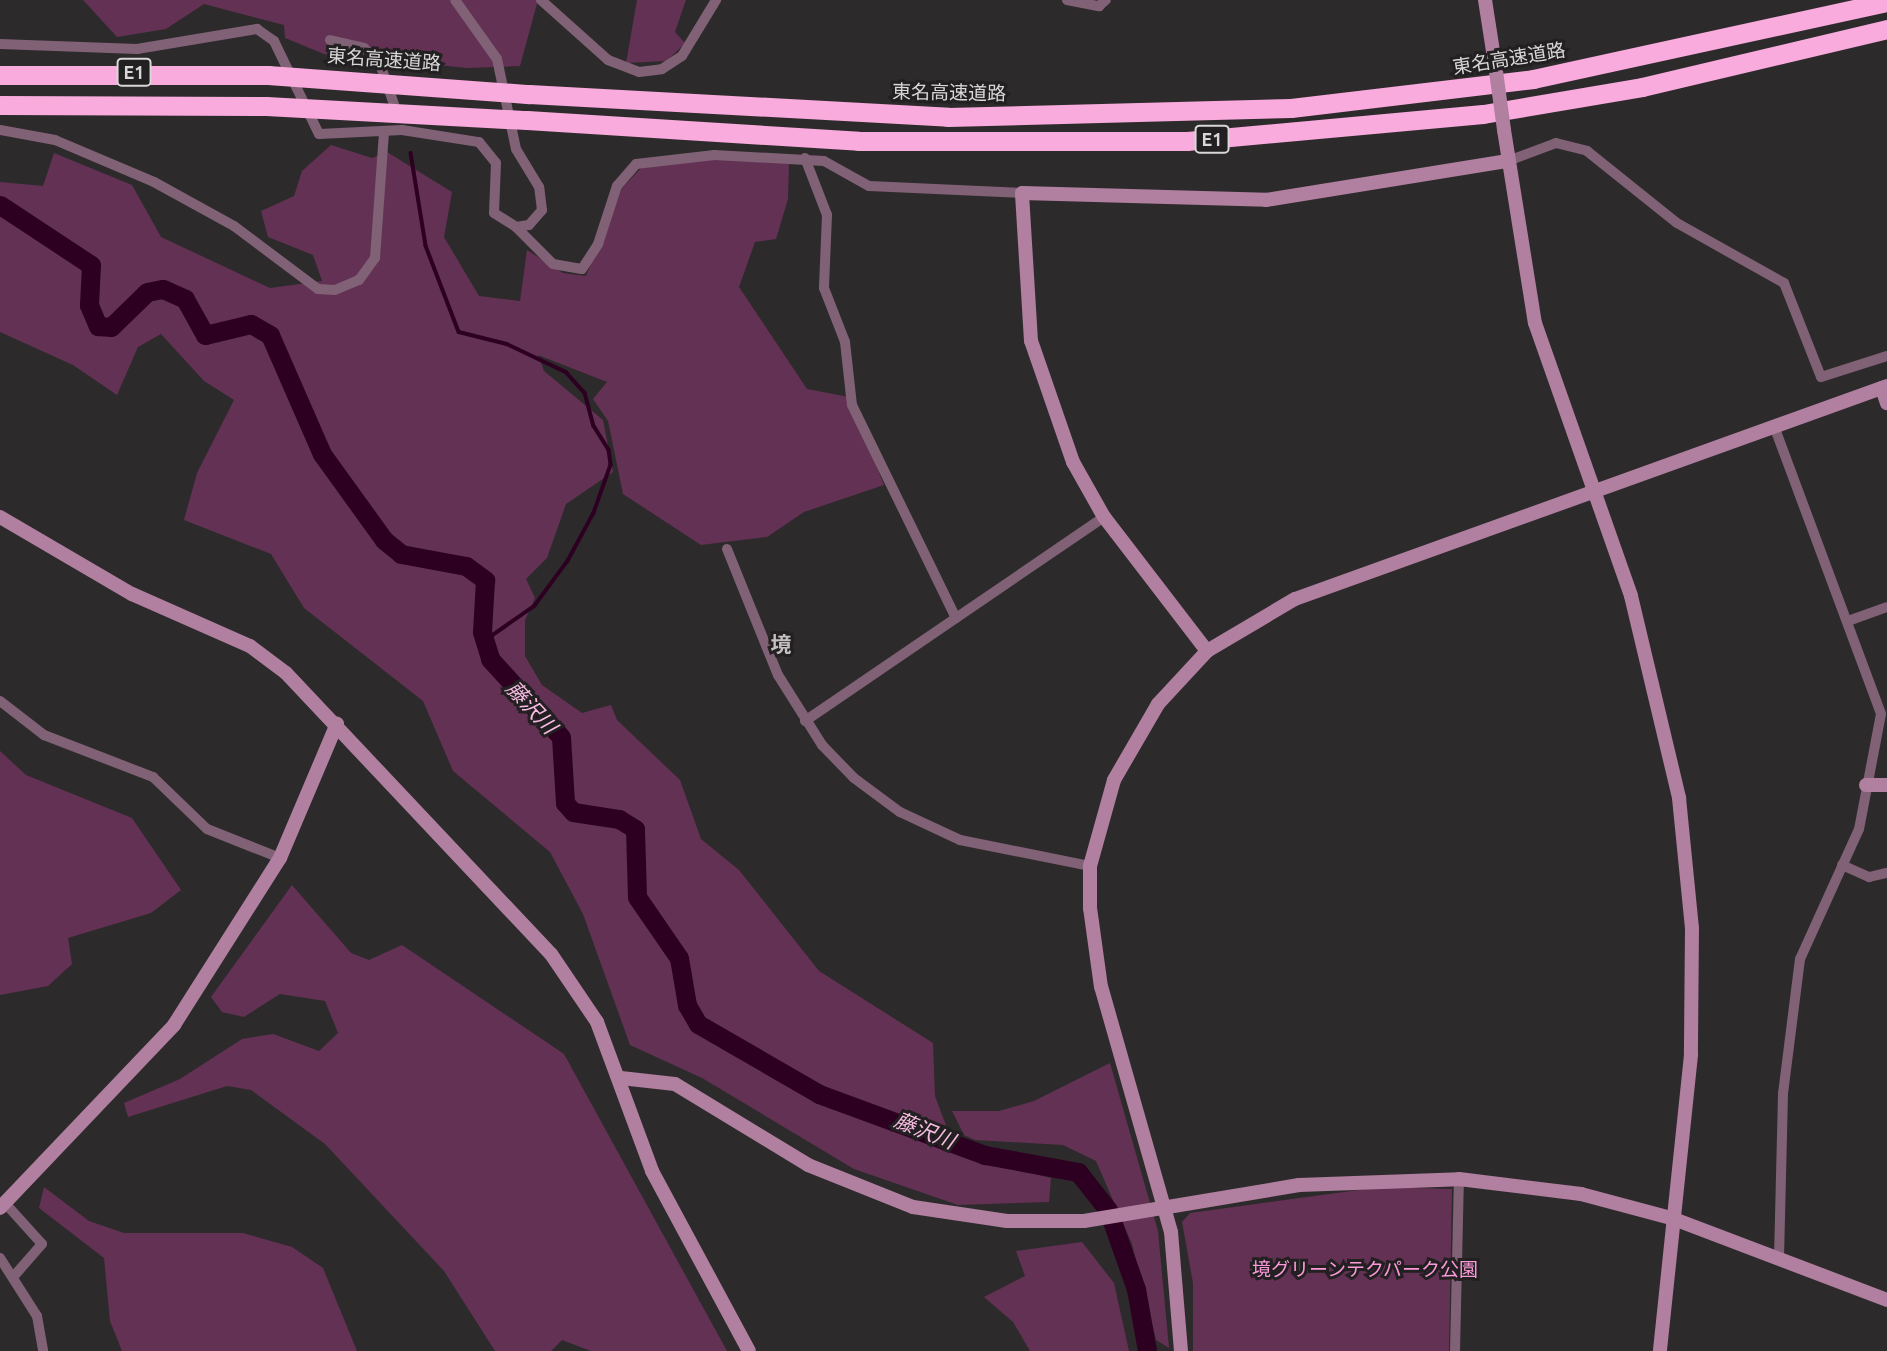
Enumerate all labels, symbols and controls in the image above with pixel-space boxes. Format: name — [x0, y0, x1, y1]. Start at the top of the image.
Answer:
street label: 東名高速道路 — [1451, 39, 1567, 79]
street label: 東名高速道路 — [326, 45, 442, 75]
road number: E1 — [116, 58, 152, 86]
street label: 東名高速道路 — [892, 81, 1006, 105]
road number: E1 — [1194, 124, 1230, 154]
district label: 境 — [771, 631, 791, 657]
water label: 藤沢川 — [501, 675, 563, 739]
water label: 藤沢川 — [891, 1107, 959, 1153]
park label: 境グリーンテクパーク公園 — [1251, 1259, 1479, 1281]

